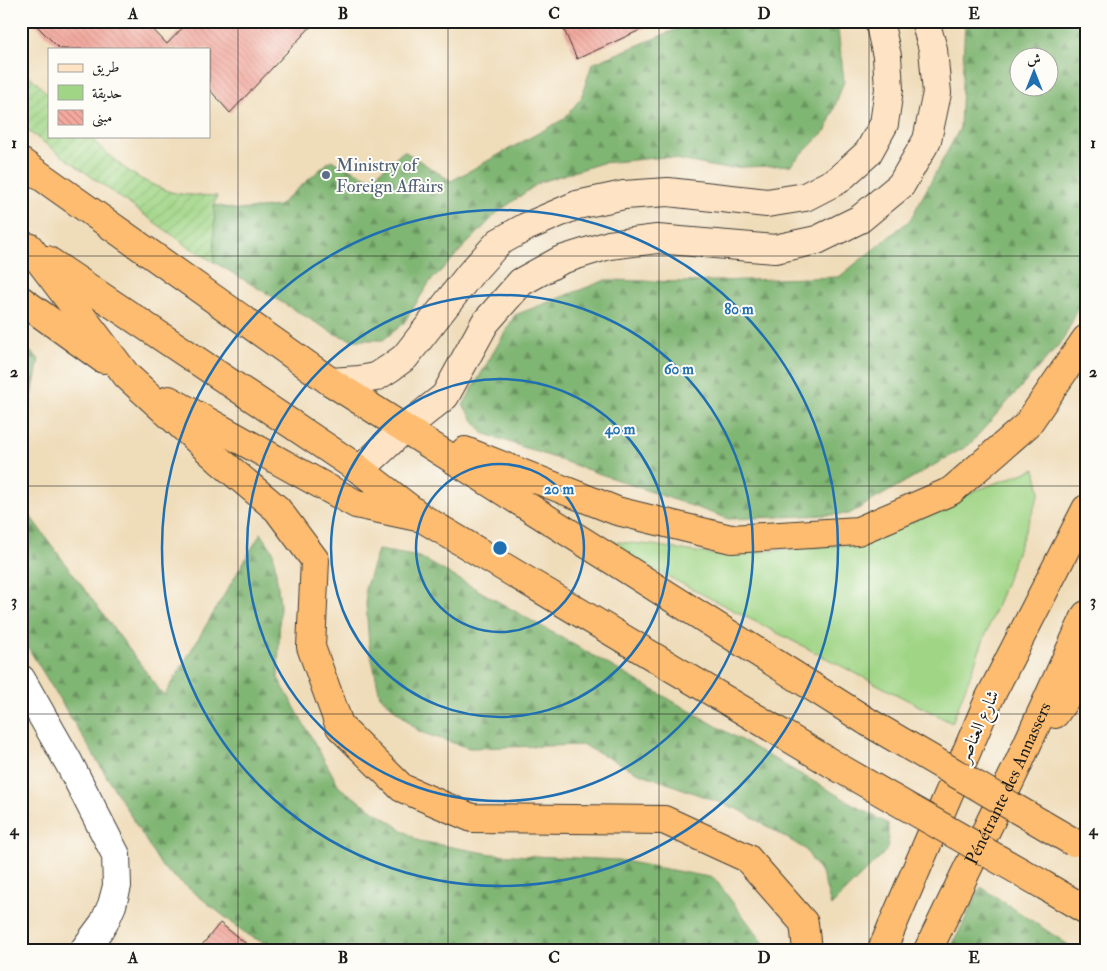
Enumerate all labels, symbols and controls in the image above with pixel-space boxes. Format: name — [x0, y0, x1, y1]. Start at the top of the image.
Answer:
text: A — [127, 4, 139, 24]
text: B — [338, 4, 348, 24]
text: C — [548, 4, 560, 24]
text: D — [757, 4, 771, 24]
text: E — [968, 4, 980, 24]
legend — [48, 48, 210, 138]
north arrow — [1010, 48, 1060, 98]
text: ش — [1027, 51, 1041, 68]
text: طريق — [92, 58, 119, 77]
text: حديقة — [92, 84, 122, 103]
text: مبنى — [92, 108, 112, 128]
text: 1 — [11, 133, 17, 153]
text: 1 — [1090, 133, 1096, 153]
place label: Ministry of Foreign Affairs — [336, 154, 443, 198]
marker: Ministry of Foreign Affairs — [320, 169, 332, 181]
text: 80 m — [724, 300, 754, 319]
text: 60 m — [664, 360, 694, 379]
text: 2 — [10, 362, 18, 382]
text: 2 — [1089, 362, 1097, 382]
text: 40 m — [604, 420, 636, 439]
text: 20 m — [544, 480, 574, 499]
centre of rings — [491, 539, 509, 557]
text: 3 — [11, 591, 17, 611]
text: 3 — [1090, 591, 1096, 611]
street label: شارع العناصر — [952, 686, 1007, 769]
street label: Pénétrante des Annassers — [960, 699, 1057, 869]
text: 4 — [9, 820, 20, 840]
text: 4 — [1088, 820, 1099, 840]
text: A — [127, 948, 139, 968]
text: B — [338, 948, 348, 968]
text: C — [548, 948, 560, 968]
text: D — [757, 948, 771, 968]
text: E — [968, 948, 980, 968]

